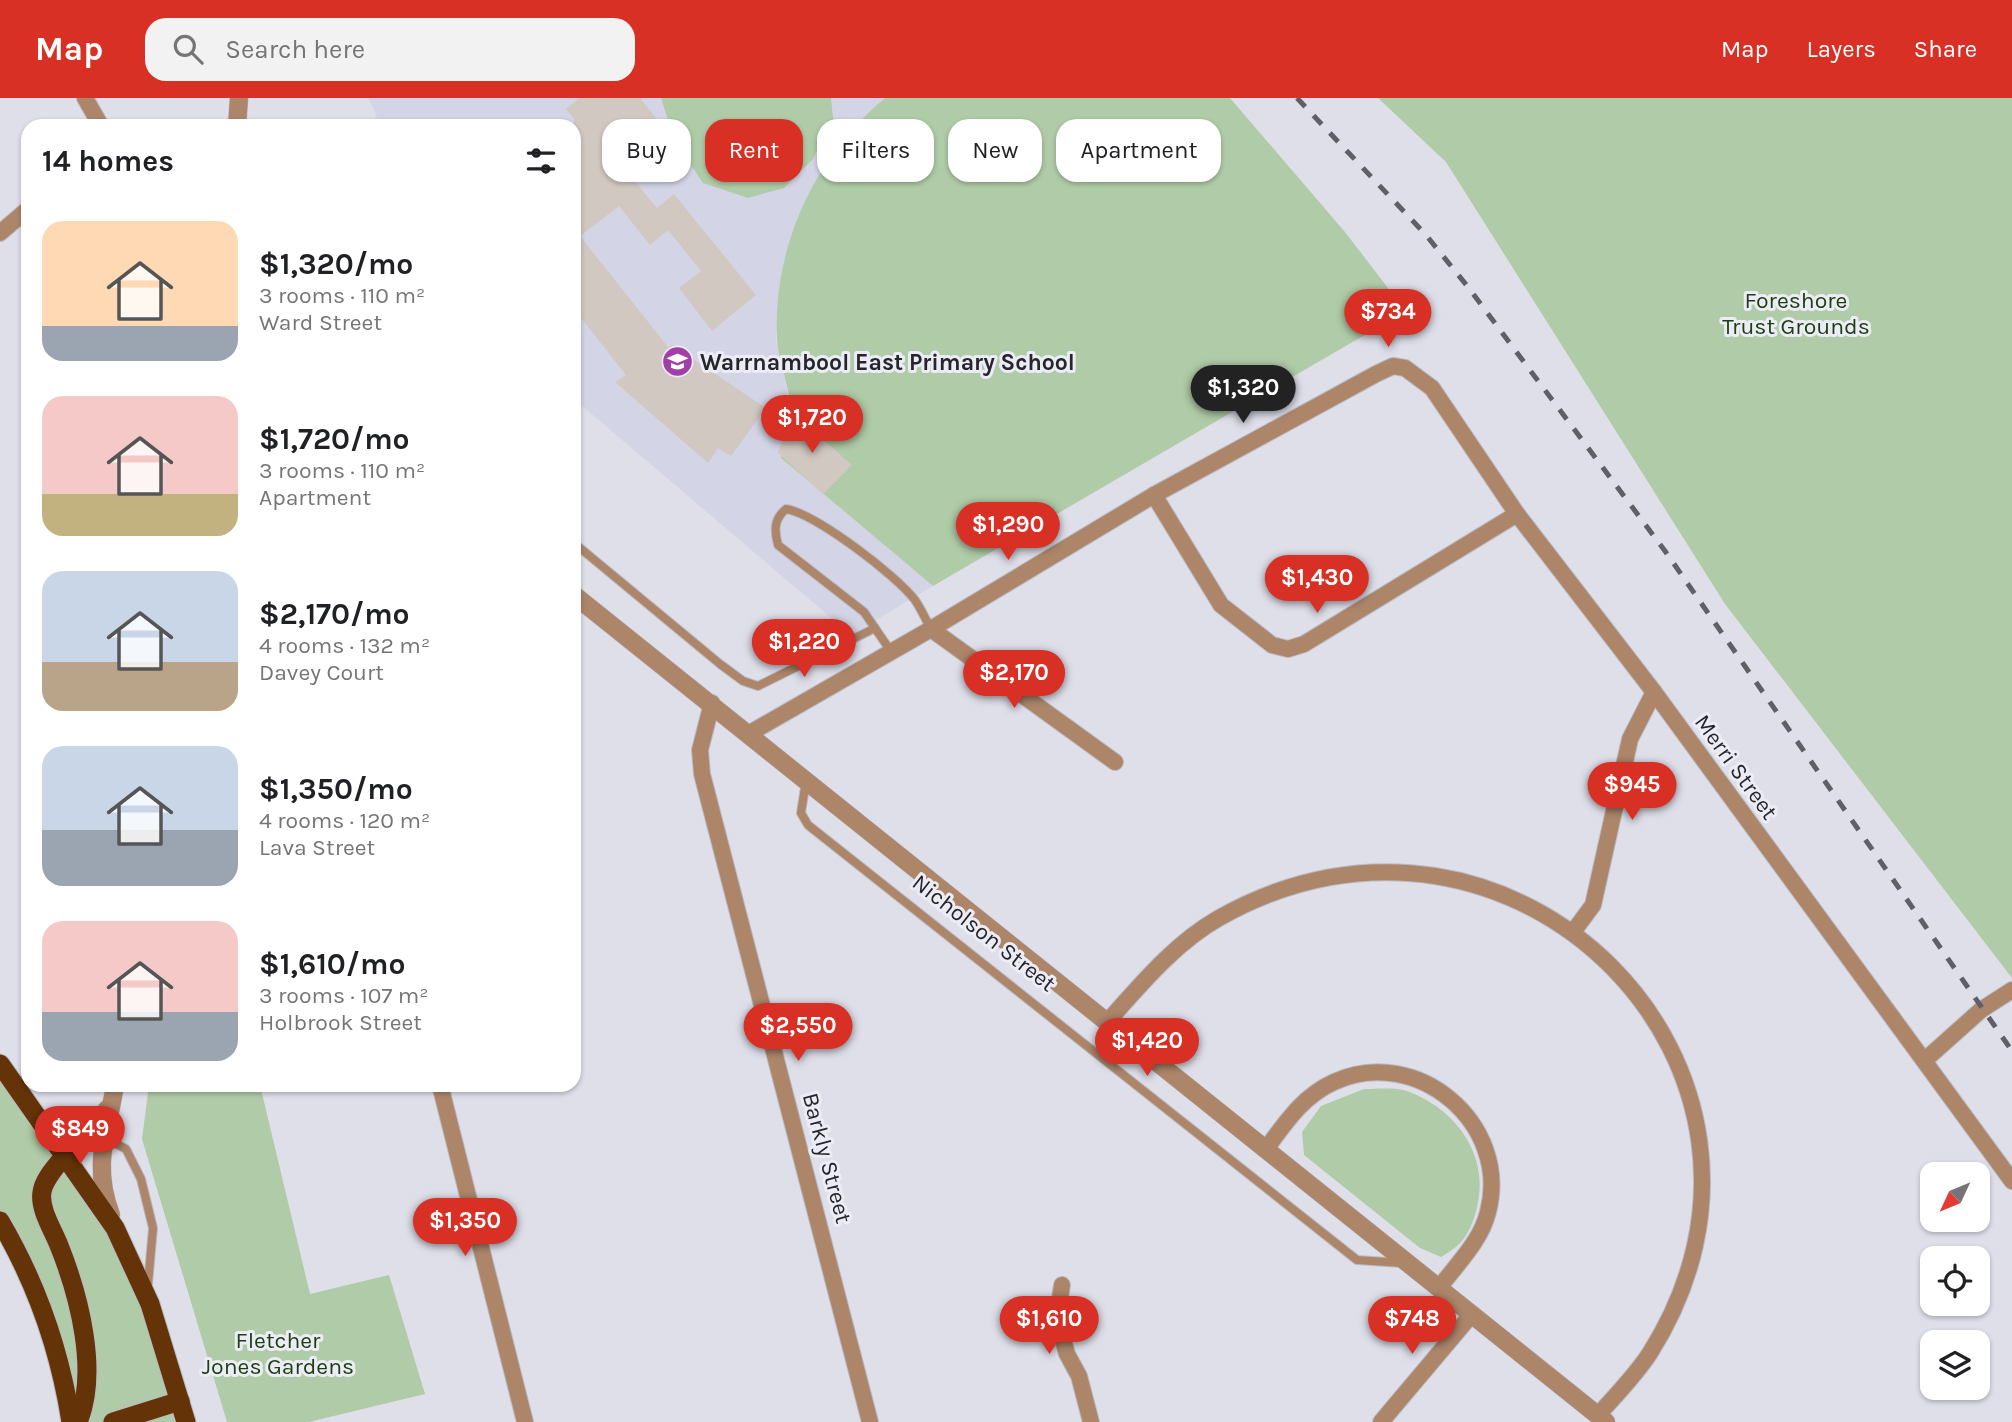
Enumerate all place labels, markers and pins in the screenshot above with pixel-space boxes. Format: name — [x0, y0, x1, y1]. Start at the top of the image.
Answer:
pin: $734 — [1347, 289, 1429, 349]
school or university icon: Warrnambool East Primary School — [660, 345, 694, 379]
place label: Warrnambool East Primary School — [700, 349, 1075, 376]
pin: $1,320 — [1186, 366, 1300, 425]
pin: $1,720 — [755, 396, 869, 455]
pin: $1,290 — [951, 503, 1065, 562]
pin: $1,430 — [1260, 556, 1374, 615]
pin: $1,220 — [747, 620, 861, 679]
pin: $2,170 — [957, 650, 1071, 710]
pin: $945 — [1591, 762, 1673, 822]
pin: $2,550 — [741, 1004, 855, 1063]
pin: $1,420 — [1090, 1018, 1204, 1078]
pin: $849 — [39, 1107, 121, 1166]
pin: $1,350 — [408, 1198, 522, 1258]
pin: $1,610 — [992, 1296, 1106, 1356]
pin: $748 — [1371, 1296, 1453, 1356]

